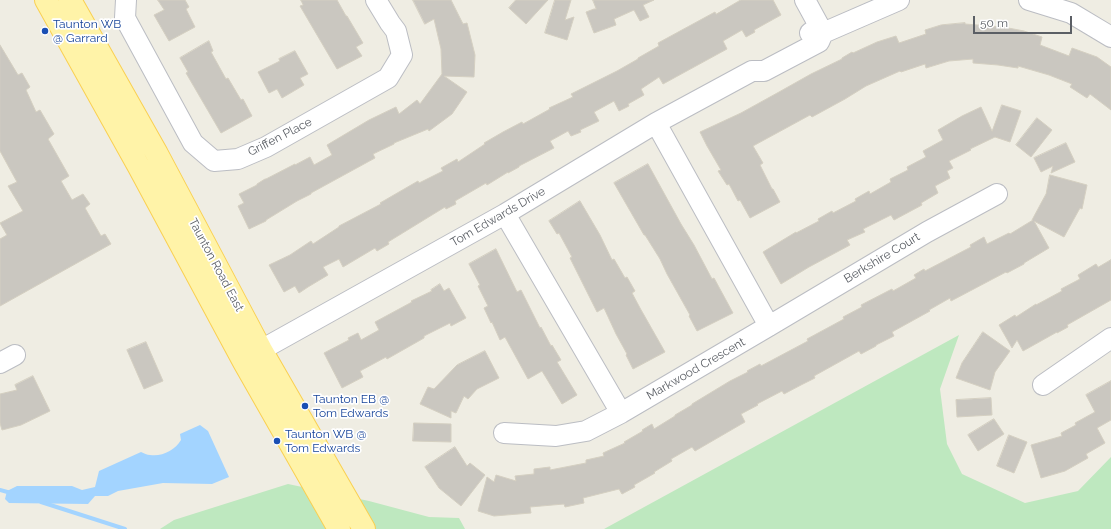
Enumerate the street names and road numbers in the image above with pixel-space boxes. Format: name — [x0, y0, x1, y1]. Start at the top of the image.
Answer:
street label: Griffen Place — [245, 115, 315, 159]
street label: Tom Edwards Drive — [448, 184, 548, 250]
street label: Taunton Road East — [185, 216, 247, 314]
street label: Berkshire Court — [841, 230, 923, 286]
street label: Markwood Crescent — [644, 335, 748, 403]

